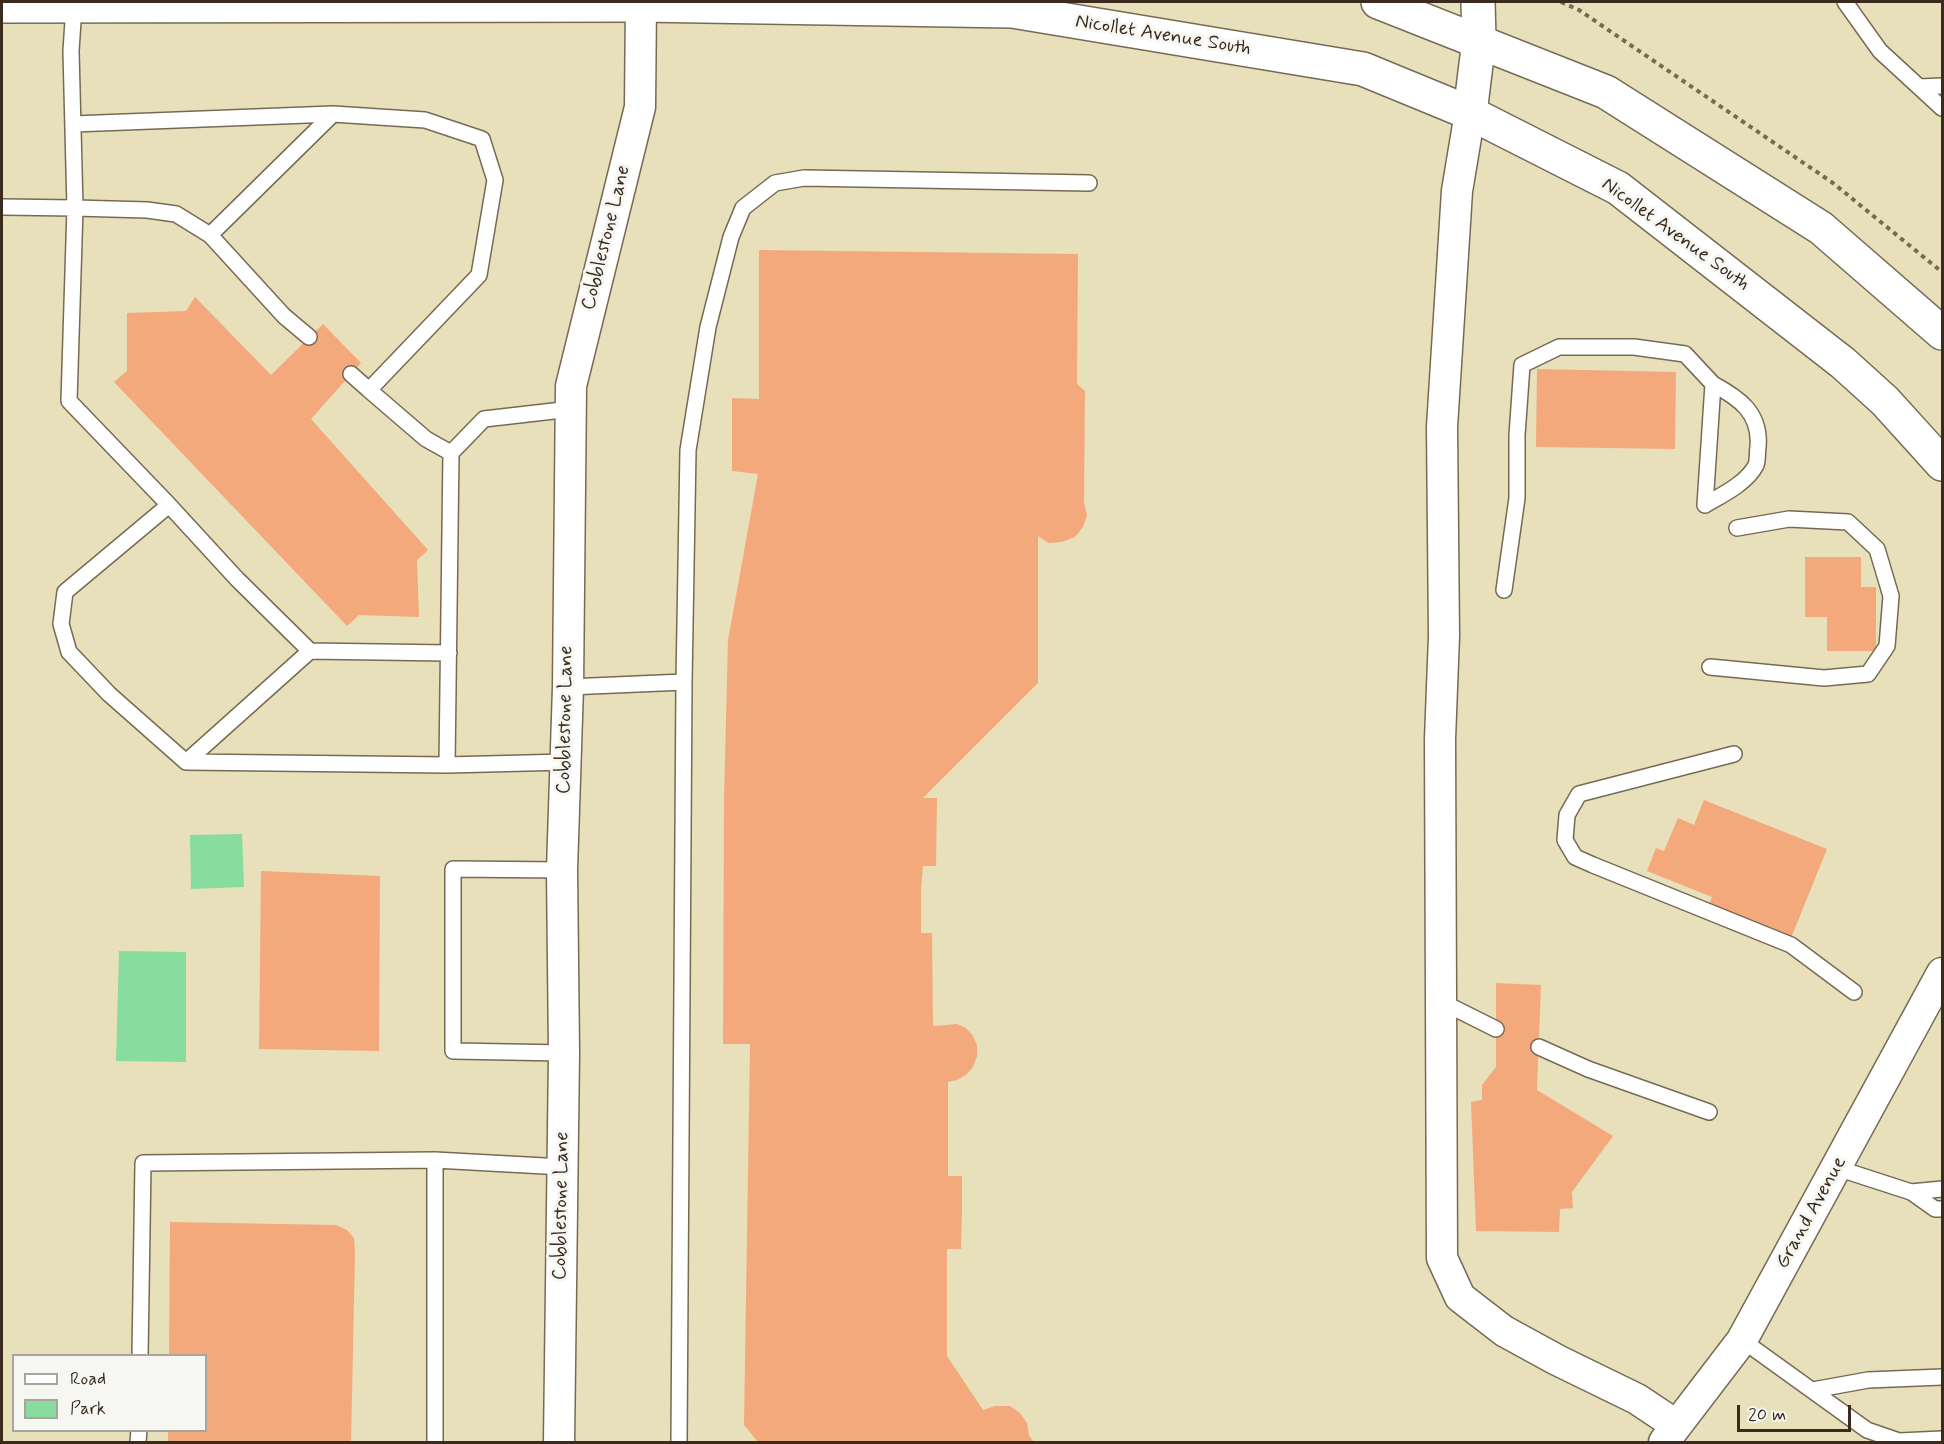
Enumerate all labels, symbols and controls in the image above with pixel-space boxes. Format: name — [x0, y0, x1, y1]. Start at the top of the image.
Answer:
street label: Nicollet Avenue South — [1073, 10, 1253, 62]
street label: Cobblestone Lane — [577, 163, 637, 313]
street label: Nicollet Avenue South — [1596, 173, 1754, 297]
street label: Cobblestone Lane — [553, 646, 579, 794]
street label: Cobblestone Lane — [549, 1132, 575, 1280]
street label: Grand Avenue — [1771, 1153, 1853, 1273]
legend — [12, 1354, 207, 1432]
text: Road — [70, 1367, 106, 1391]
scale bar — [1740, 1393, 1854, 1431]
text: Park — [70, 1397, 106, 1421]
text: 20 m — [1748, 1403, 1786, 1427]

